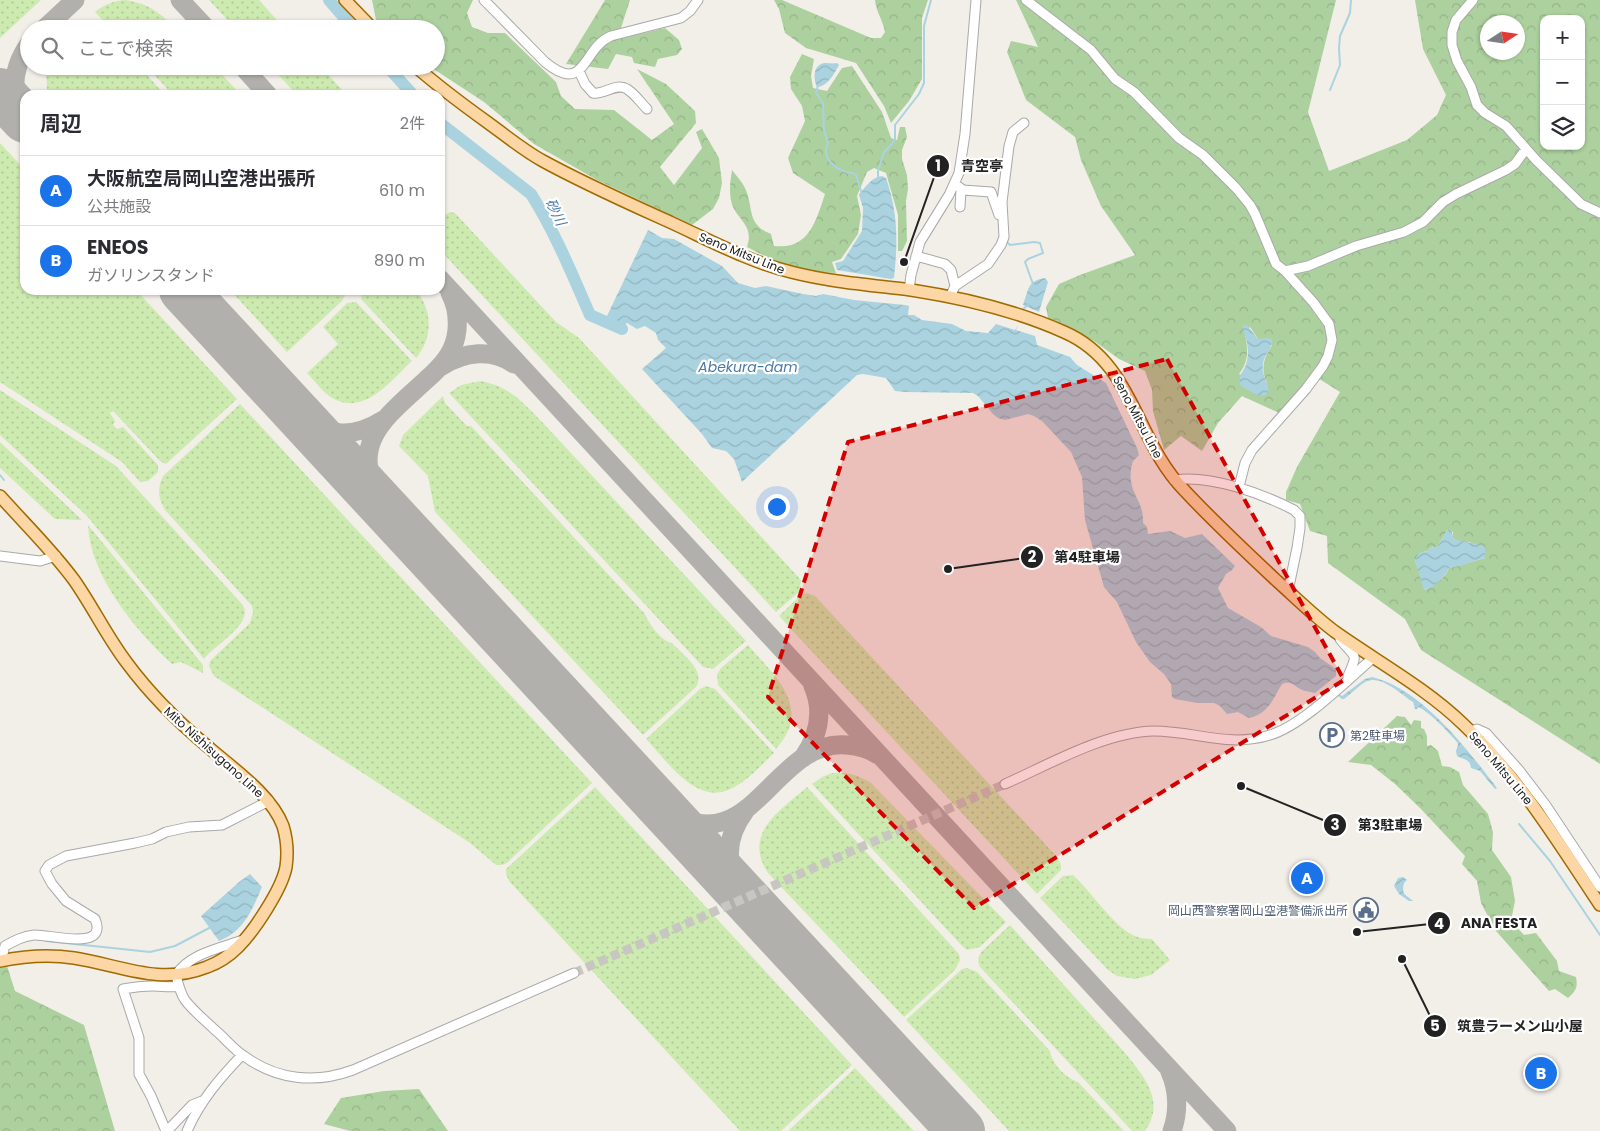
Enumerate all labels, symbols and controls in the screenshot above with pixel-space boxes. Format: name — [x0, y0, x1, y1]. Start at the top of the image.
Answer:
north arrow — [1480, 15, 1525, 60]
map controls — [1540, 15, 1585, 150]
button: + — [1540, 15, 1585, 60]
search box — [20, 20, 445, 75]
icon: search — [38, 34, 66, 62]
text: ここで検索 — [78, 35, 173, 62]
button: − — [1540, 60, 1585, 105]
button: layers — [1540, 105, 1585, 150]
text: 周辺 — [40, 109, 82, 138]
text: 2件 — [400, 112, 425, 135]
callout: 青空亭 — [926, 152, 1013, 181]
text: 1 — [935, 155, 941, 176]
text: 青空亭 — [961, 156, 1003, 176]
text: 大阪航空局岡山空港出張所 — [87, 165, 315, 192]
text: A — [50, 179, 62, 202]
text: 610 m — [379, 179, 425, 202]
text: 公共施設 — [87, 195, 151, 218]
water label: 砂川 — [541, 195, 572, 231]
street label: Seno Mitsu Line — [697, 228, 787, 278]
text: ENEOS — [87, 234, 148, 261]
text: B — [51, 249, 61, 272]
text: 890 m — [374, 249, 425, 272]
text: ガソリンスタンド — [87, 264, 215, 287]
water label: Abekura-dam — [697, 357, 798, 377]
street label: Seno Mitsu Line — [1109, 373, 1167, 461]
your location — [764, 494, 790, 520]
callout: 第4駐車場 — [1020, 542, 1130, 571]
text: 2 — [1028, 546, 1037, 567]
text: 第4駐車場 — [1054, 547, 1120, 567]
street label: Mito Nishisugano Line — [160, 703, 268, 801]
parking icon: 第2駐車場 — [1319, 722, 1345, 748]
place label: 第2駐車場 — [1350, 727, 1405, 744]
street label: Seno Mitsu Line — [1465, 728, 1537, 808]
callout: 第3駐車場 — [1323, 810, 1432, 839]
text: 3 — [1330, 814, 1340, 835]
text: 第3駐車場 — [1358, 815, 1422, 835]
pin: A — [1291, 859, 1323, 897]
public building icon: 岡山西警察署岡山空港警備派出所 — [1353, 897, 1379, 923]
place label: 岡山西警察署岡山空港警備派出所 — [1168, 902, 1348, 919]
callout: ANA FESTA — [1426, 909, 1548, 938]
text: 4 — [1434, 913, 1444, 934]
text: ANA FESTA — [1461, 913, 1538, 933]
callout: 筑豊ラーメン山小屋 — [1422, 1011, 1593, 1040]
text: 5 — [1430, 1015, 1440, 1036]
text: 筑豊ラーメン山小屋 — [1457, 1016, 1583, 1036]
pin: B — [1525, 1054, 1557, 1092]

